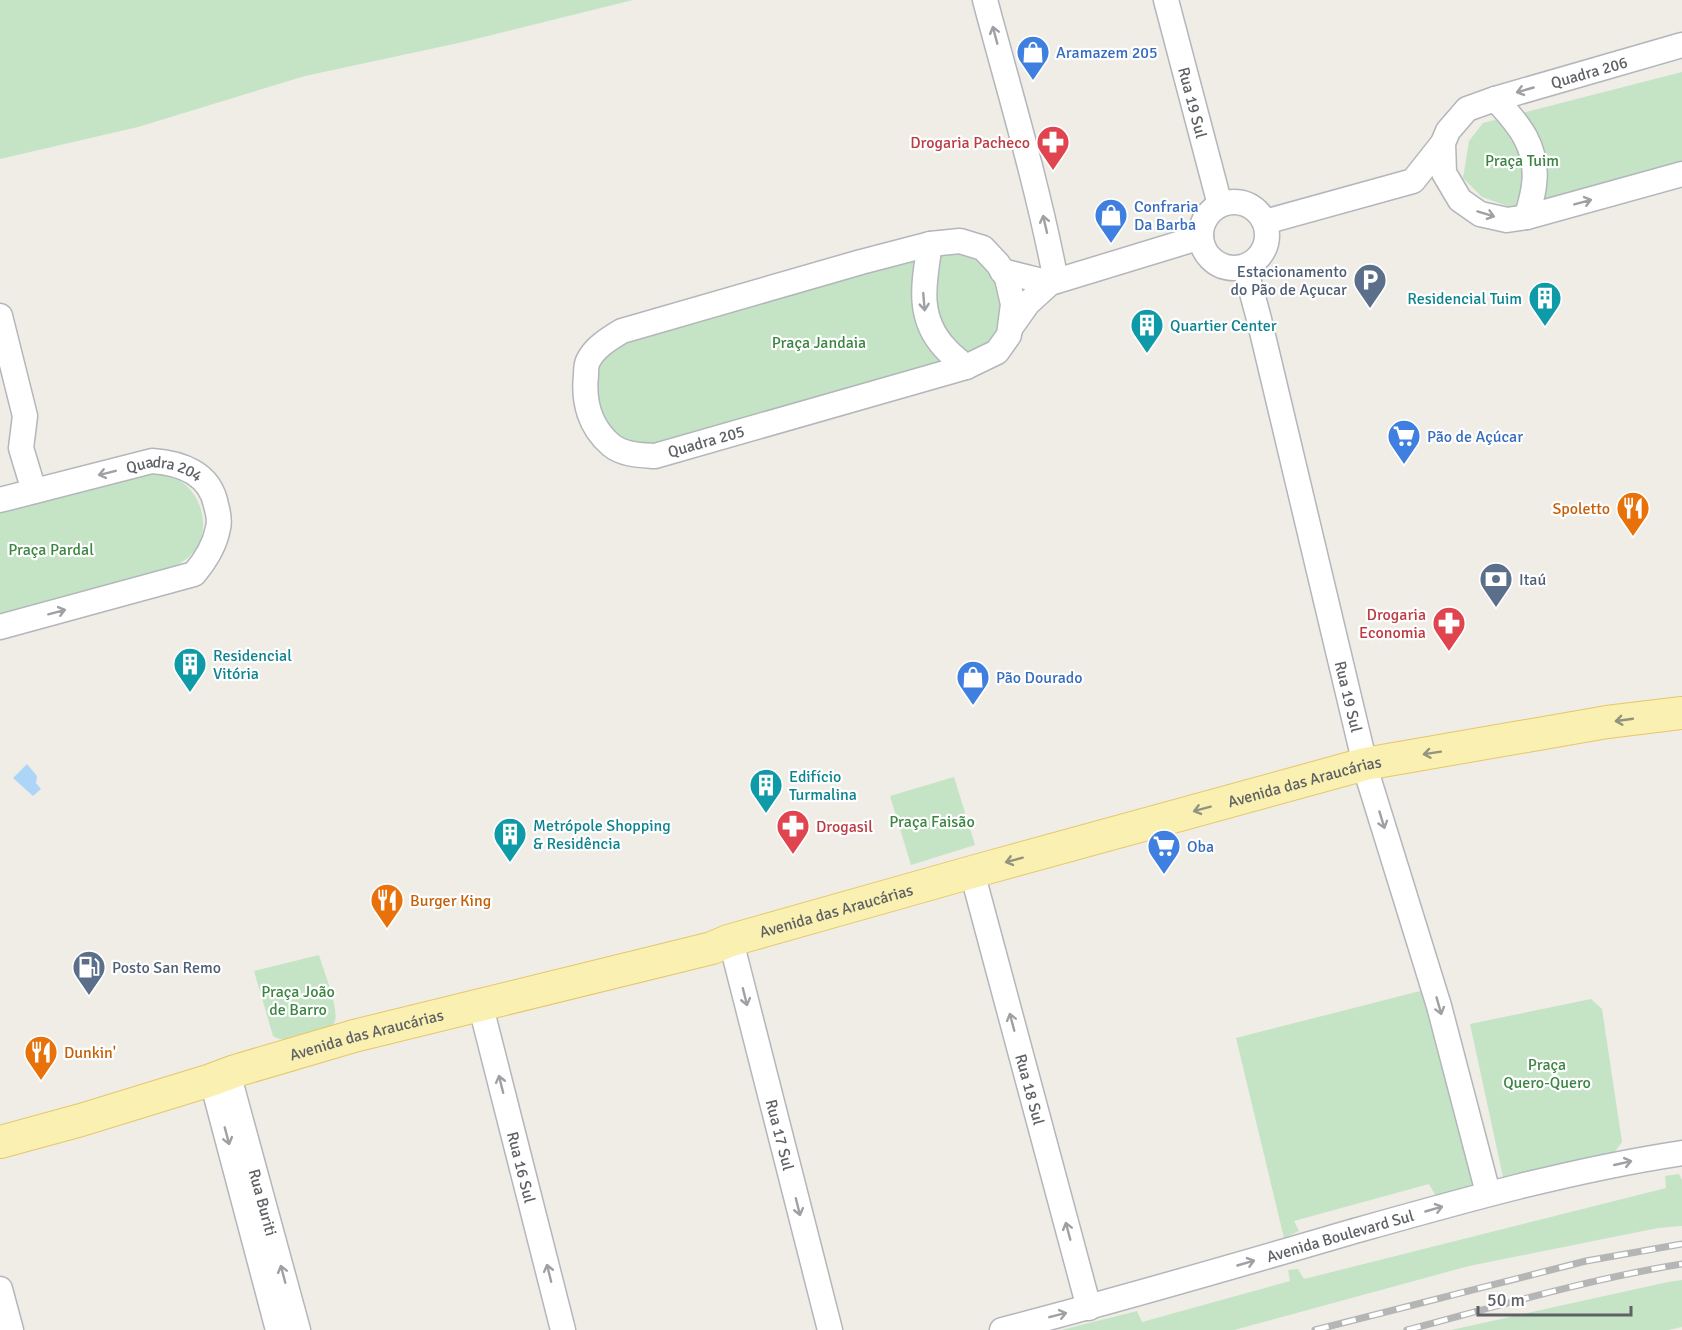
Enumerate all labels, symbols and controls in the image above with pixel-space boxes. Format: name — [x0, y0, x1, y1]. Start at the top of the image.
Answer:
one-way arrow — [988, 26, 1000, 45]
shop icon: Aramazem 205 — [1015, 34, 1051, 81]
place label: Aramazem 205 — [1056, 43, 1158, 63]
street label: Quadra 206 — [1549, 52, 1630, 93]
street label: Rua 19 Sul — [1173, 65, 1211, 141]
one-way arrow — [1516, 85, 1535, 96]
pharmacy icon: Drogaria Pacheco — [1035, 124, 1071, 171]
place label: Drogaria Pacheco — [910, 133, 1030, 153]
park label: Praça Tuim — [1485, 151, 1559, 171]
one-way arrow — [1573, 195, 1592, 207]
shop icon: Confraria Da Barba — [1093, 197, 1129, 244]
place label: Confraria Da Barba — [1134, 197, 1199, 235]
one-way arrow — [1477, 209, 1496, 220]
one-way arrow — [1038, 215, 1050, 234]
place label: Estacionamento do Pão de Açucar — [1231, 262, 1347, 300]
parking icon: Estacionamento do Pão de Açucar — [1352, 262, 1388, 309]
building icon: Residencial Tuim — [1527, 280, 1563, 327]
place label: Residencial Tuim — [1407, 289, 1522, 309]
one-way arrow — [919, 292, 930, 312]
building icon: Quartier Center — [1129, 307, 1165, 354]
place label: Quartier Center — [1170, 316, 1277, 336]
park label: Praça Jandaia — [772, 333, 866, 353]
supermarket icon: Pão de Açúcar — [1386, 418, 1422, 465]
street label: Quadra 205 — [666, 421, 747, 462]
place label: Pão de Açúcar — [1427, 427, 1523, 447]
street label: Quadra 204 — [124, 452, 207, 487]
one-way arrow — [98, 467, 117, 479]
restaurant icon: Spoletto — [1615, 490, 1651, 537]
place label: Spoletto — [1552, 499, 1610, 519]
park label: Praça Pardal — [8, 540, 94, 560]
bank icon: Itaú — [1478, 561, 1514, 608]
place label: Itaú — [1519, 570, 1546, 590]
one-way arrow — [47, 605, 66, 617]
place label: Drogaria Economia — [1359, 605, 1426, 643]
pharmacy icon: Drogaria Economia — [1431, 605, 1467, 652]
building icon: Residencial Vitória — [172, 646, 208, 693]
place label: Residencial Vitória — [213, 646, 292, 684]
shop icon: Pão Dourado — [955, 659, 991, 706]
street label: Rua 19 Sul — [1330, 659, 1366, 735]
place label: Pão Dourado — [996, 668, 1083, 688]
one-way arrow — [1615, 715, 1634, 726]
one-way arrow — [1422, 748, 1442, 759]
street label: Avenida das Araucárias — [1225, 752, 1383, 812]
building icon: Edifício Turmalina — [748, 767, 784, 814]
place label: Edifício Turmalina — [789, 767, 857, 805]
one-way arrow — [1193, 804, 1212, 815]
pharmacy icon: Drogasil — [775, 808, 811, 855]
one-way arrow — [1377, 810, 1388, 829]
park label: Praça Faisão — [889, 812, 975, 832]
building icon: Metrópole Shopping & Residência — [492, 816, 528, 863]
place label: Metrópole Shopping & Residência — [533, 816, 671, 854]
place label: Drogasil — [816, 817, 873, 837]
supermarket icon: Oba — [1146, 828, 1182, 875]
place label: Oba — [1187, 837, 1214, 857]
one-way arrow — [1005, 855, 1024, 867]
street label: Avenida das Araucárias — [757, 880, 915, 943]
restaurant icon: Burger King — [369, 882, 405, 929]
place label: Burger King — [410, 891, 491, 911]
fuel station icon: Posto San Remo — [71, 949, 107, 996]
place label: Posto San Remo — [112, 958, 221, 978]
park label: Praça João de Barro — [261, 982, 335, 1020]
one-way arrow — [740, 988, 751, 1007]
one-way arrow — [1434, 996, 1445, 1015]
street label: Avenida das Araucárias — [287, 1005, 446, 1065]
one-way arrow — [1006, 1013, 1017, 1032]
restaurant icon: Dunkin' — [23, 1034, 59, 1081]
place label: Dunkin' — [64, 1043, 116, 1063]
street label: Rua 18 Sul — [1010, 1052, 1049, 1128]
park label: Praça Quero-Quero — [1503, 1055, 1591, 1093]
one-way arrow — [494, 1075, 506, 1094]
street label: Rua 17 Sul — [761, 1097, 798, 1173]
one-way arrow — [221, 1126, 233, 1145]
street label: Rua 16 Sul — [502, 1130, 539, 1205]
one-way arrow — [1613, 1156, 1632, 1168]
street label: Rua Buriti — [244, 1167, 281, 1238]
one-way arrow — [793, 1197, 805, 1216]
one-way arrow — [1424, 1203, 1443, 1214]
street label: Avenida Boulevard Sul — [1264, 1206, 1417, 1267]
one-way arrow — [1062, 1222, 1073, 1241]
one-way arrow — [1236, 1256, 1255, 1268]
one-way arrow — [276, 1264, 288, 1283]
one-way arrow — [542, 1264, 554, 1283]
scale bar — [1478, 1279, 1631, 1317]
text: 50 m — [1487, 1289, 1525, 1311]
one-way arrow — [1049, 1309, 1068, 1321]

